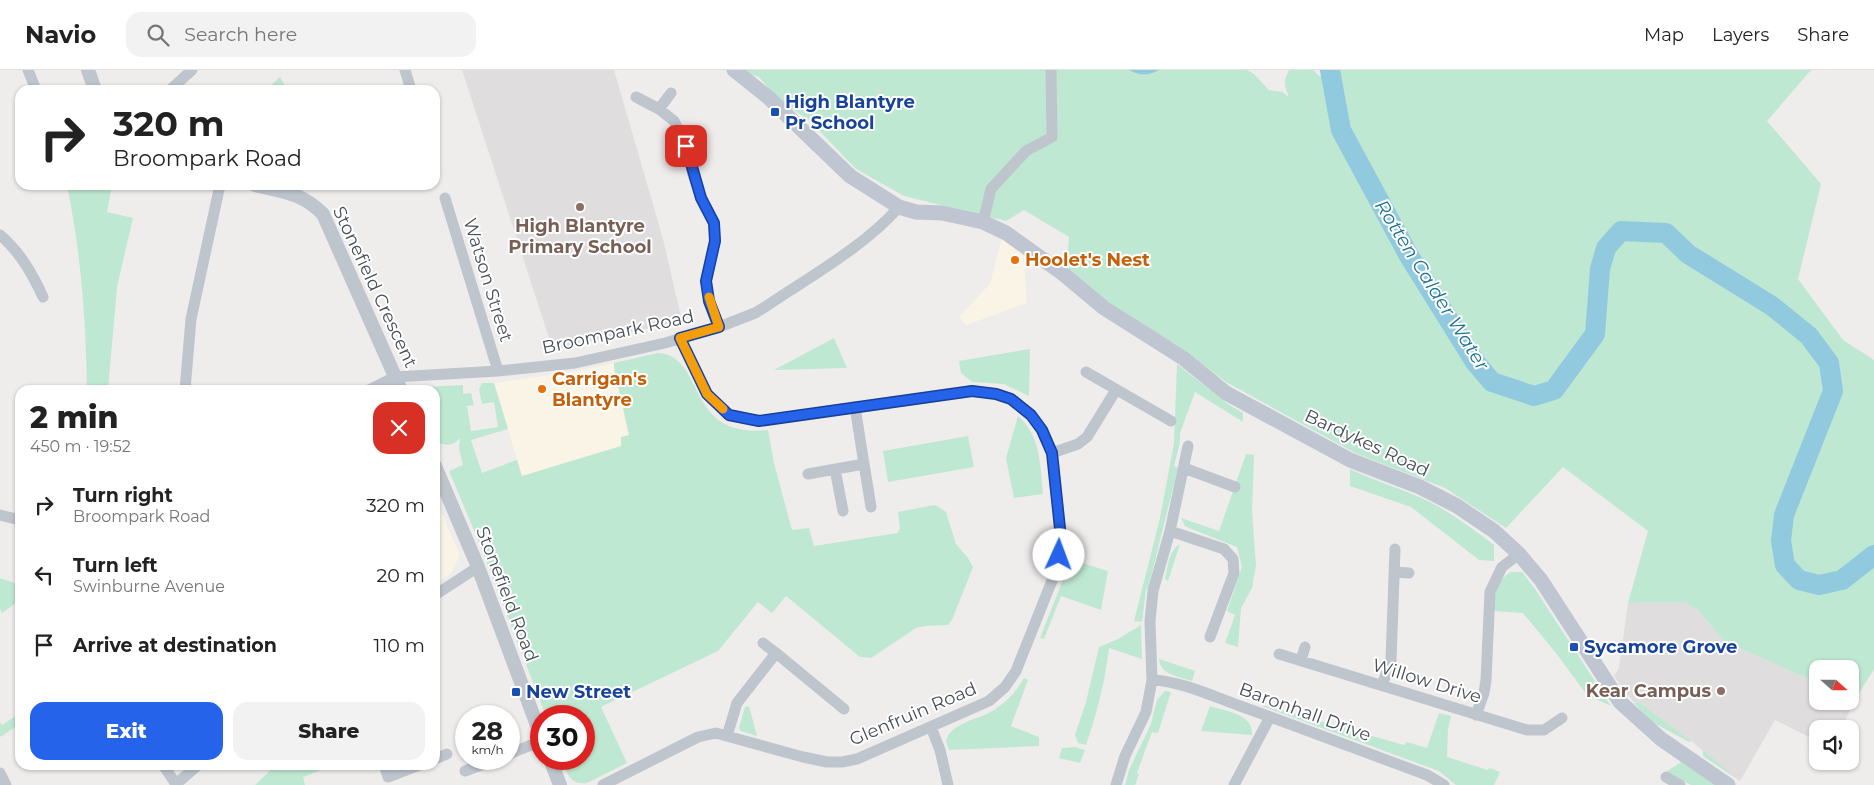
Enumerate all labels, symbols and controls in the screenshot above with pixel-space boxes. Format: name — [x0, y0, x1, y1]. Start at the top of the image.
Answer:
search box — [126, 12, 476, 57]
text: Navio — [25, 20, 96, 49]
icon: search — [144, 21, 172, 49]
text: Search here — [184, 23, 297, 46]
text: Map — [1644, 24, 1684, 46]
text: Layers — [1712, 24, 1769, 46]
text: Share — [1797, 24, 1849, 46]
place label: High Blantyre Pr School — [785, 91, 915, 134]
text: 320 m — [113, 102, 225, 145]
icon: right — [30, 105, 95, 170]
marker: High Blantyre Pr School — [769, 106, 781, 118]
pin — [665, 125, 707, 167]
icon: arrive — [672, 132, 700, 160]
text: Broompark Road — [113, 145, 302, 172]
water label: Rotten Calder Water — [1370, 195, 1494, 375]
marker: High Blantyre Primary School — [574, 201, 586, 213]
street label: Stonefield Crescent — [328, 203, 422, 371]
street label: Watson Street — [459, 215, 517, 345]
place label: High Blantyre Primary School — [508, 215, 652, 258]
place label: Hoolet's Nest — [1025, 249, 1150, 271]
marker: Hoolet's Nest — [1009, 254, 1021, 266]
street label: Broompark Road — [540, 305, 696, 359]
place label: Carrigan's Blantyre — [552, 368, 647, 411]
marker: Carrigan's Blantyre — [536, 383, 548, 395]
text: 2 min — [30, 399, 118, 436]
button: close — [373, 402, 425, 454]
street label: Bardykes Road — [1301, 405, 1433, 481]
text: 450 m · 19:52 — [30, 437, 131, 456]
text: Turn right — [73, 484, 173, 507]
icon: right — [30, 491, 58, 519]
text: 320 m — [366, 494, 425, 517]
text: Broompark Road — [73, 507, 210, 526]
street label: Stonefield Road — [471, 523, 543, 665]
position arrow — [1032, 528, 1084, 580]
text: Turn left — [73, 554, 158, 577]
icon: left — [30, 561, 58, 589]
text: 20 m — [377, 564, 425, 587]
text: Swinburne Avenue — [73, 577, 225, 596]
icon: arrive — [30, 631, 58, 659]
text: Arrive at destination — [73, 634, 277, 657]
text: 110 m — [374, 634, 425, 657]
place label: Sycamore Grove — [1584, 636, 1737, 658]
marker: Sycamore Grove — [1568, 641, 1580, 653]
street label: Willow Drive — [1370, 654, 1484, 708]
north arrow — [1809, 660, 1859, 710]
map controls — [1809, 660, 1859, 770]
street label: Glenfruin Road — [846, 677, 980, 751]
street label: Baronhall Drive — [1236, 678, 1374, 746]
place label: Kear Campus — [1586, 680, 1711, 702]
place label: New Street — [526, 681, 631, 703]
marker: Kear Campus — [1715, 685, 1727, 697]
marker: New Street — [510, 686, 522, 698]
button: Exit — [30, 702, 223, 760]
button: Share — [233, 702, 425, 760]
speed limit sign: 30 — [530, 705, 595, 770]
text: 28 — [472, 716, 503, 746]
button: sound — [1809, 720, 1859, 770]
text: km/h — [471, 742, 504, 757]

